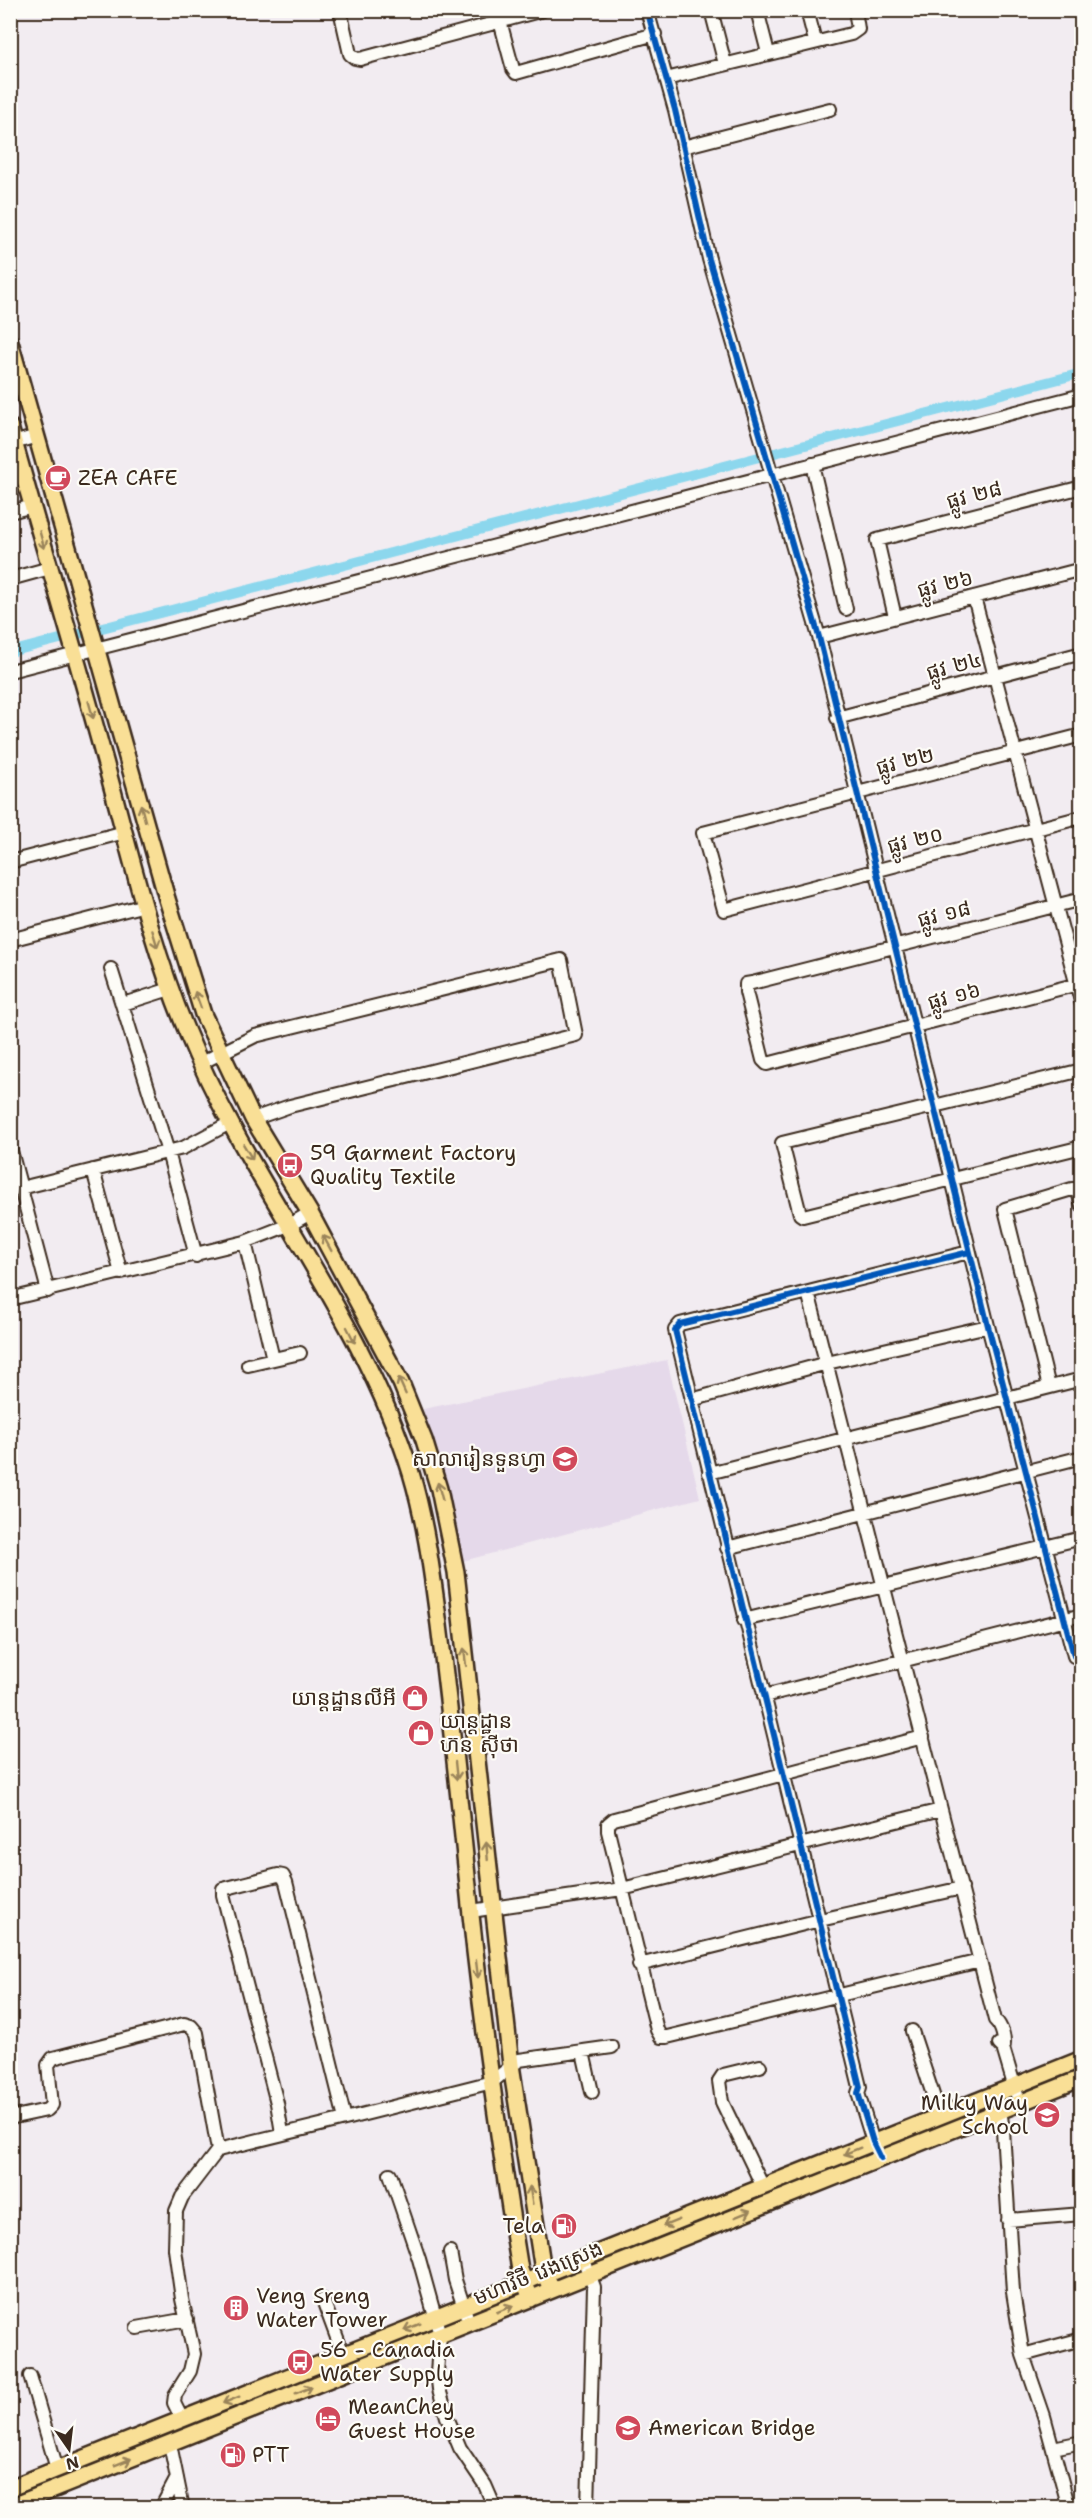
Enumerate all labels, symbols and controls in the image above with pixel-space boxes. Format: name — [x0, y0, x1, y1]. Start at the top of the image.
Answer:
cafe icon: ZEA CAFE — [43, 463, 73, 493]
place label: ZEA CAFE — [78, 464, 178, 492]
street label: ផ្លូវ ២៨ — [943, 474, 1006, 521]
one-way arrow — [37, 530, 49, 549]
street label: ផ្លូវ ២៦ — [914, 564, 977, 609]
street label: ផ្លូវ ២៤ — [923, 645, 986, 692]
one-way arrow — [86, 700, 97, 719]
street label: ផ្លូវ ២២ — [873, 740, 938, 787]
one-way arrow — [137, 804, 148, 823]
street label: ផ្លូវ ២០ — [884, 820, 947, 865]
street label: ផ្លូវ ១៨ — [914, 894, 975, 939]
one-way arrow — [150, 929, 161, 948]
street label: ផ្លូវ ១៦ — [924, 975, 985, 1022]
one-way arrow — [192, 991, 203, 1010]
place label: 59 Garment Factory Quality Textile — [310, 1139, 516, 1191]
one-way arrow — [242, 1143, 254, 1160]
bus stop icon: 59 Garment Factory Quality Textile — [275, 1150, 305, 1180]
one-way arrow — [321, 1234, 332, 1252]
one-way arrow — [346, 1326, 357, 1344]
one-way arrow — [396, 1377, 408, 1395]
school or university icon: សាលារៀនទួនហ្វា — [550, 1444, 580, 1474]
place label: សាលារៀនទួនហ្វា — [412, 1445, 546, 1473]
one-way arrow — [433, 1482, 445, 1501]
one-way arrow — [460, 1648, 471, 1667]
shop icon: យាន្ដដ្ឋានលីអី — [400, 1683, 430, 1713]
place label: យាន្ដដ្ឋានលីអី — [291, 1684, 396, 1712]
place label: យាន្ដដ្ឋាន ហ៊ន ស៊ីថា — [440, 1707, 519, 1759]
shop icon: យាន្ដដ្ឋាន ហ៊ន ស៊ីថា — [406, 1718, 436, 1748]
one-way arrow — [451, 1760, 462, 1780]
one-way arrow — [481, 1841, 492, 1861]
one-way arrow — [472, 1959, 483, 1979]
place label: Milky Way School — [921, 2089, 1029, 2141]
school or university icon: Milky Way School — [1032, 2100, 1062, 2130]
one-way arrow — [843, 2146, 862, 2157]
one-way arrow — [526, 2186, 537, 2206]
one-way arrow — [733, 2208, 752, 2219]
fuel station icon: Tela — [549, 2211, 579, 2241]
place label: Tela — [503, 2212, 544, 2240]
one-way arrow — [662, 2218, 680, 2229]
street label: មហាវិថី វេងស្រេង — [469, 2234, 607, 2312]
place label: Veng Sreng Water Tower — [256, 2282, 388, 2334]
building icon: Veng Sreng Water Tower — [221, 2293, 251, 2323]
one-way arrow — [495, 2303, 513, 2314]
one-way arrow — [403, 2322, 421, 2333]
place label: 56 - Canadia Water Supply — [320, 2336, 455, 2388]
bus stop icon: 56 - Canadia Water Supply — [285, 2347, 315, 2377]
one-way arrow — [294, 2383, 313, 2394]
place label: MeanChey Guest House — [348, 2393, 476, 2445]
one-way arrow — [222, 2395, 240, 2406]
hotel icon: MeanChey Guest House — [313, 2404, 343, 2434]
school or university icon: American Bridge — [613, 2413, 643, 2443]
place label: American Bridge — [648, 2414, 816, 2442]
north arrow — [39, 2419, 99, 2479]
fuel station icon: PTT — [218, 2440, 248, 2470]
place label: PTT — [252, 2441, 289, 2469]
text: N — [64, 2451, 81, 2475]
one-way arrow — [114, 2456, 132, 2467]

